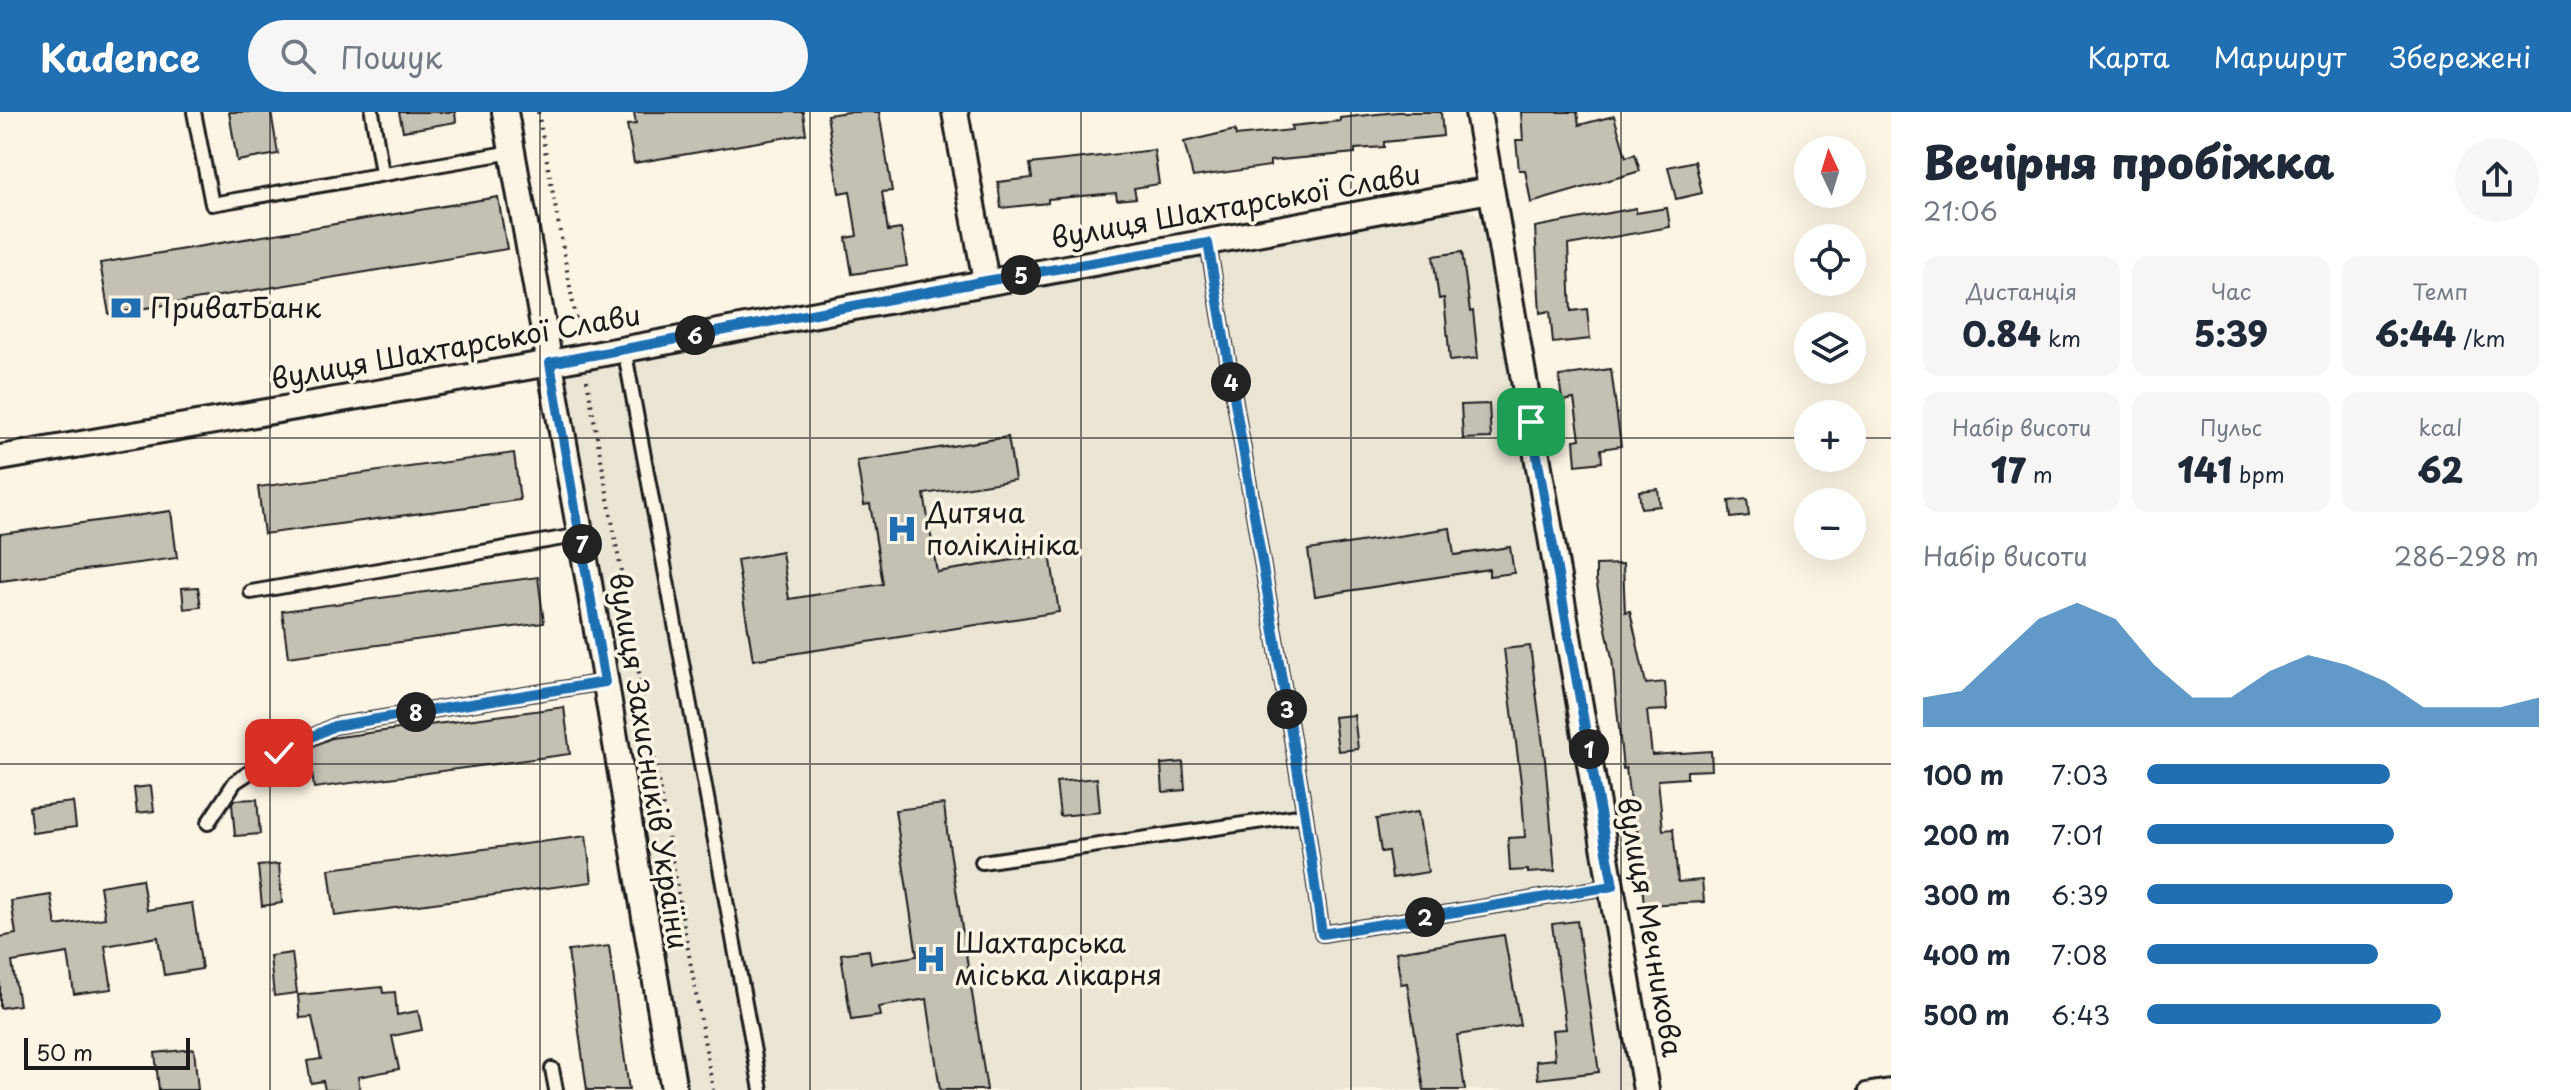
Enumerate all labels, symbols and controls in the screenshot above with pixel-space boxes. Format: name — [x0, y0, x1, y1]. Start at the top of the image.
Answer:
search box — [248, 20, 808, 92]
text: Kadence — [40, 28, 200, 85]
icon: search — [276, 34, 320, 78]
text: Пошук — [340, 34, 442, 79]
text: Карта — [2087, 35, 2170, 78]
text: Маршрут — [2214, 35, 2346, 78]
text: Збережені — [2390, 35, 2531, 78]
text: Вечірня пробіжка — [1923, 128, 2335, 194]
north arrow — [1794, 136, 1866, 208]
map controls — [1794, 136, 1866, 560]
button: share — [2455, 138, 2539, 222]
street label: вулиця Шахтарської Слави — [1048, 151, 1424, 258]
text: 21:06 — [1923, 191, 1998, 230]
button: locate — [1794, 224, 1866, 296]
pin: 5 — [1001, 255, 1041, 295]
text: 5 — [1014, 258, 1028, 291]
text: Дистанція — [1966, 274, 2077, 307]
text: Час — [2211, 274, 2251, 307]
text: Темп — [2413, 274, 2468, 307]
place label: ПриватБанк — [150, 285, 322, 328]
bank icon: ПриватБанк — [109, 291, 143, 325]
street label: вулиця Шахтарської Слави — [268, 292, 644, 399]
text: 0.84 — [1962, 307, 2041, 359]
text: 5:39 — [2194, 307, 2268, 359]
text: 6:44 — [2375, 307, 2456, 359]
button: layers — [1794, 312, 1866, 384]
pin: 6 — [675, 315, 715, 355]
text: 6 — [687, 318, 703, 351]
text: km — [2041, 321, 2081, 354]
text: /km — [2456, 321, 2505, 354]
pin: 4 — [1211, 362, 1251, 402]
text: 4 — [1224, 365, 1238, 398]
pin — [1497, 388, 1565, 456]
icon: arrive — [1509, 400, 1553, 444]
button: + — [1794, 400, 1866, 472]
text: Набір висоти — [1952, 410, 2091, 443]
text: Пульс — [2200, 410, 2262, 443]
text: kcal — [2418, 410, 2462, 443]
text: 17 — [1990, 443, 2026, 495]
text: 141 — [2177, 443, 2232, 495]
text: 62 — [2418, 443, 2463, 495]
text: m — [2026, 457, 2053, 490]
text: bpm — [2232, 457, 2285, 490]
button: − — [1794, 488, 1866, 560]
place label: Дитяча поліклініка — [925, 490, 1079, 565]
hospital icon: Дитяча поліклініка — [885, 512, 919, 546]
pin: 7 — [562, 524, 602, 564]
text: 7 — [576, 527, 588, 560]
text: Набір висоти — [1923, 536, 2088, 575]
text: 286–298 m — [2394, 536, 2539, 575]
street label: вулиця Захисників України — [599, 569, 702, 952]
pin: 3 — [1267, 689, 1307, 729]
pin: 8 — [396, 692, 436, 732]
text: 3 — [1280, 692, 1294, 725]
text: 8 — [409, 695, 423, 728]
pin — [245, 719, 313, 787]
pin: 1 — [1569, 729, 1609, 769]
icon: check — [257, 731, 301, 775]
text: 1 — [1584, 732, 1594, 765]
text: 100 m — [1923, 755, 2004, 794]
text: 7:03 — [2051, 755, 2108, 794]
street label: вулиця Мечникова — [1607, 794, 1696, 1060]
text: 200 m — [1923, 815, 2010, 854]
text: 7:01 — [2051, 815, 2104, 854]
text: 300 m — [1923, 875, 2011, 914]
text: 6:39 — [2051, 875, 2109, 914]
pin: 2 — [1405, 897, 1445, 937]
text: 2 — [1417, 900, 1433, 933]
place label: Шахтарська міська лікарня — [955, 920, 1162, 995]
text: 400 m — [1923, 935, 2011, 974]
text: 7:08 — [2051, 935, 2108, 974]
hospital icon: Шахтарська міська лікарня — [914, 942, 948, 976]
text: 500 m — [1923, 995, 2009, 1034]
text: 6:43 — [2051, 995, 2110, 1034]
scale bar — [24, 1034, 190, 1070]
text: 50 m — [36, 1035, 93, 1068]

